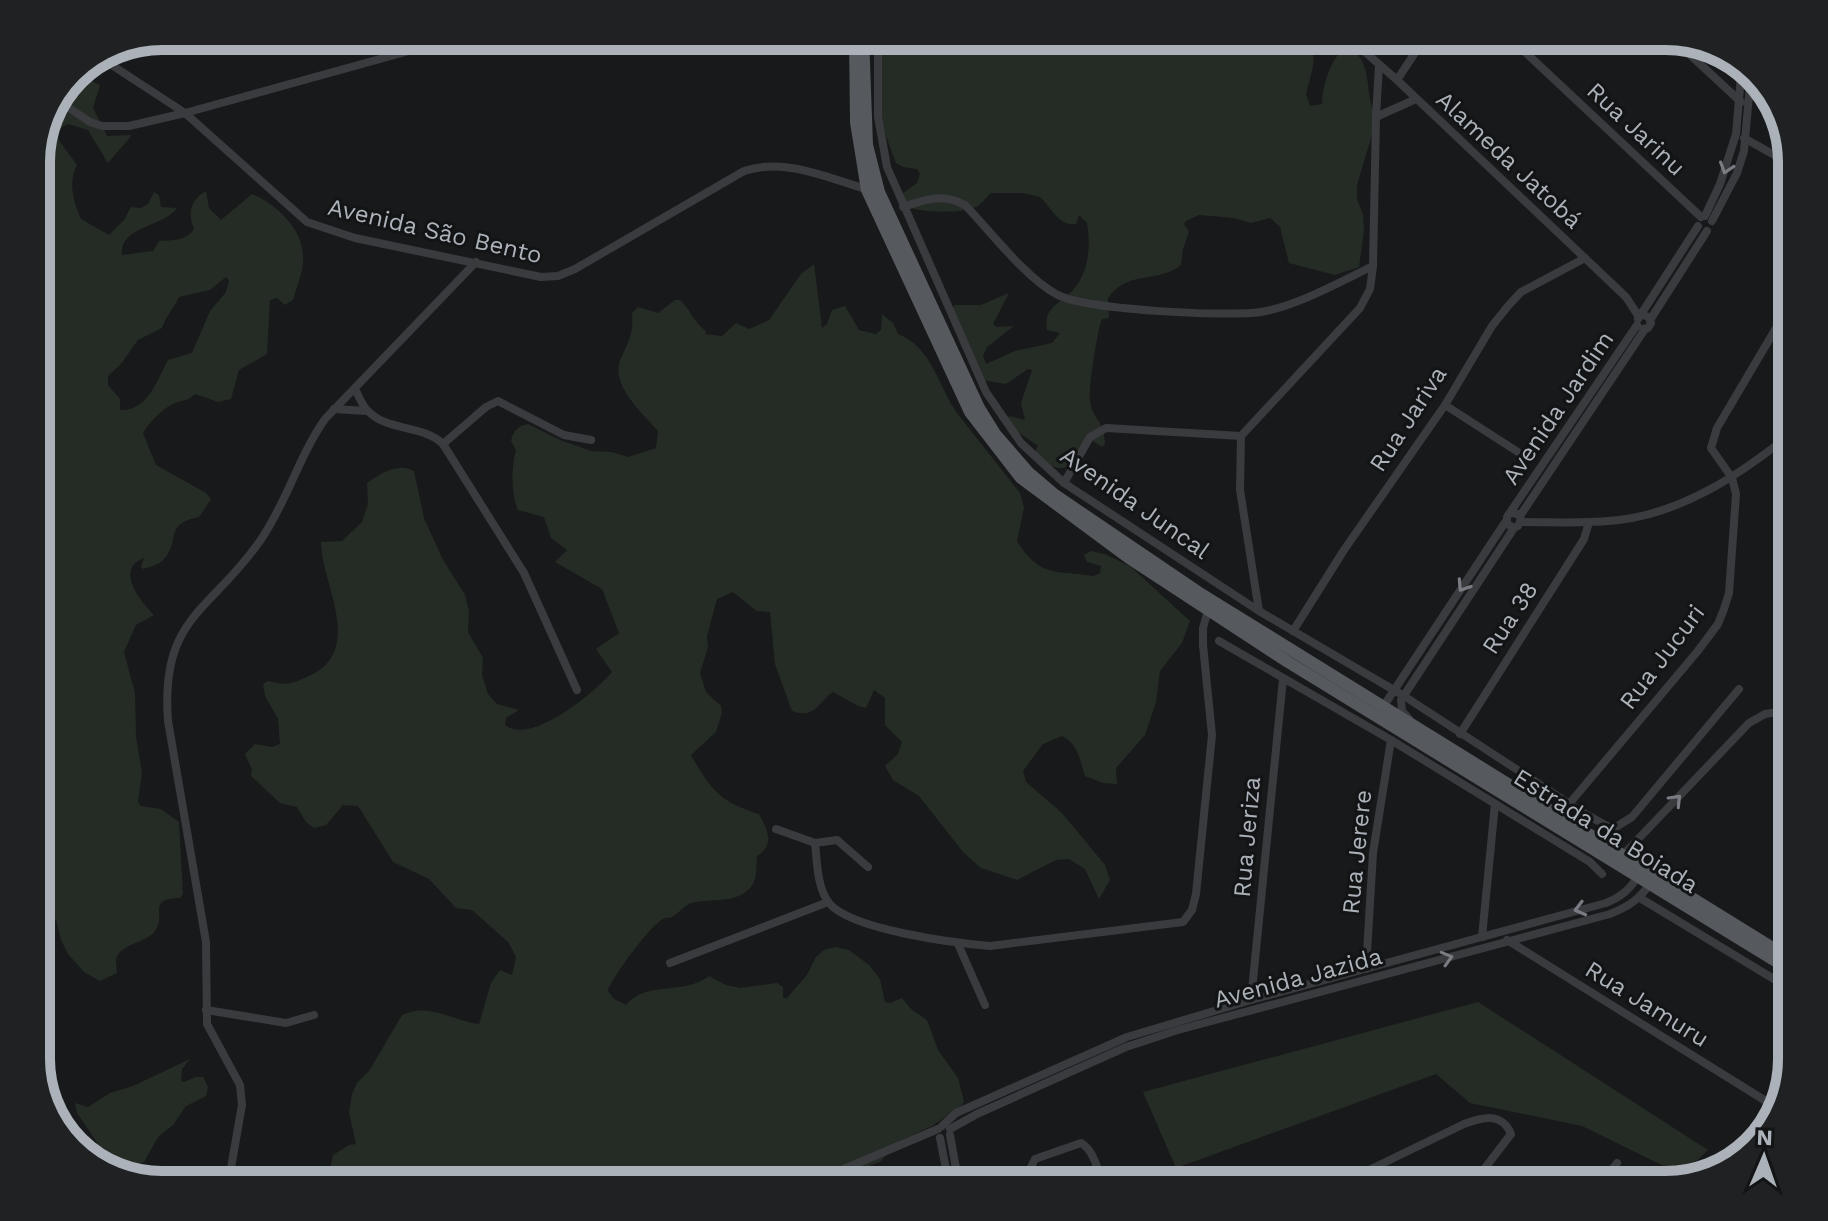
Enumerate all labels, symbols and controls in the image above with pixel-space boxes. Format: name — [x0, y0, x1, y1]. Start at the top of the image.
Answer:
street label: Rua Jarinu — [1581, 77, 1691, 181]
street label: Alameda Jatobá — [1431, 85, 1587, 235]
one-way arrow — [1719, 160, 1735, 174]
street label: Avenida São Bento — [325, 193, 545, 269]
street label: Avenida Jardim — [1496, 326, 1620, 490]
street label: Rua Jariva — [1364, 361, 1452, 477]
street label: Avenida Juncal — [1055, 441, 1216, 565]
one-way arrow — [1458, 577, 1473, 591]
street label: Rua 38 — [1476, 577, 1544, 659]
street label: Rua Jucuri — [1614, 599, 1710, 715]
street label: Estrada da Boiada — [1509, 763, 1703, 899]
street label: Rua Jeriza — [1228, 776, 1266, 898]
street label: Rua Jerere — [1337, 788, 1377, 916]
one-way arrow — [1667, 795, 1682, 809]
one-way arrow — [1574, 900, 1588, 917]
street label: Avenida Jazida — [1211, 942, 1385, 1014]
one-way arrow — [1439, 950, 1453, 967]
street label: Rua Jamuru — [1580, 955, 1714, 1053]
north arrow — [1724, 1117, 1804, 1197]
text: N — [1756, 1125, 1773, 1150]

